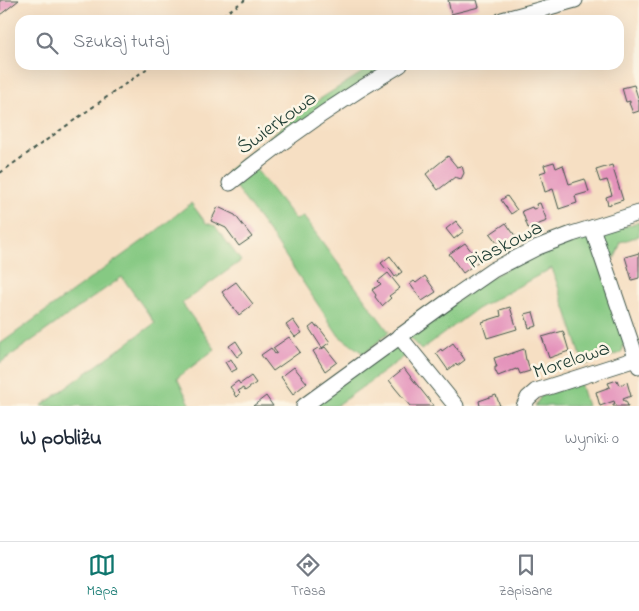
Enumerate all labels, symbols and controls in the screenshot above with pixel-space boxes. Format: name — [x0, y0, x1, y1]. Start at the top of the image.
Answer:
search box — [15, 15, 624, 70]
icon: search — [33, 29, 61, 57]
text: Szukaj tutaj — [73, 29, 169, 56]
street label: Świerkowa — [231, 84, 323, 163]
street label: Piaskowa — [462, 213, 548, 278]
street label: Morelowa — [529, 334, 614, 388]
text: W pobliżu — [20, 424, 102, 454]
text: Wyniki: 0 — [565, 427, 619, 451]
tab: Mapa — [87, 551, 118, 602]
tab: Trasa — [291, 551, 326, 602]
tab: Zapisane — [499, 551, 552, 602]

